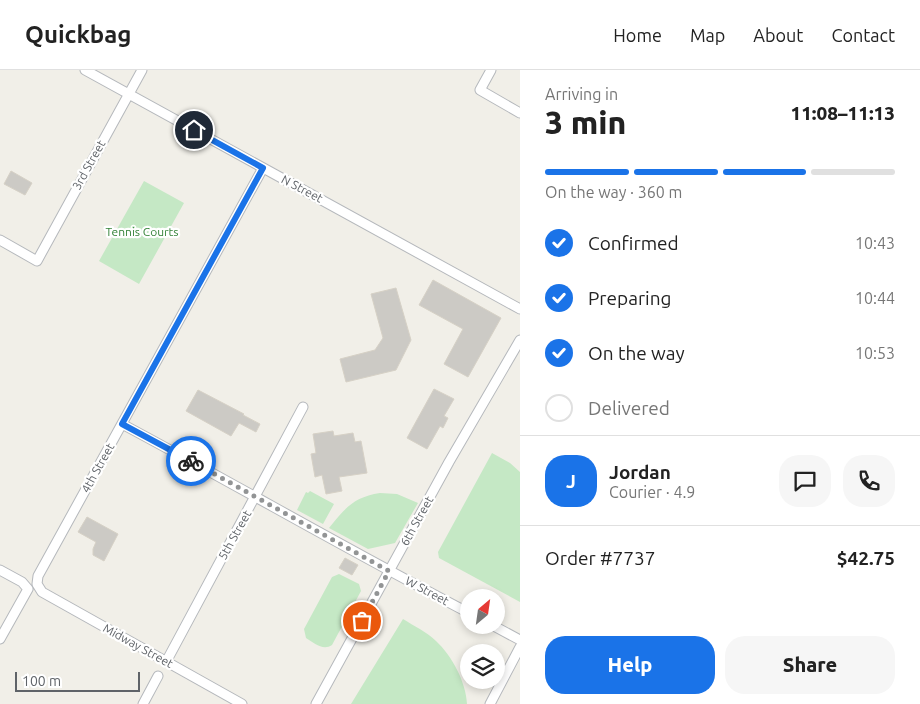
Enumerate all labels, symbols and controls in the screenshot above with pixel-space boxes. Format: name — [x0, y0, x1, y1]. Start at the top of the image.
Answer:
text: Quickbag — [25, 21, 131, 48]
text: Home — [613, 25, 662, 45]
text: Map — [690, 25, 725, 45]
text: About — [753, 25, 803, 45]
text: Contact — [831, 25, 895, 45]
text: Arriving in — [545, 85, 618, 103]
text: 11:08–11:13 — [790, 102, 895, 124]
text: 3 min — [545, 104, 626, 140]
pin — [173, 109, 215, 151]
icon: home — [180, 116, 208, 144]
street label: 3rd Street — [70, 137, 108, 192]
street label: N Street — [279, 172, 325, 205]
text: On the way · 360 m — [545, 183, 682, 201]
park label: Tennis Courts — [106, 225, 179, 238]
icon: check — [545, 229, 573, 257]
text: Confirmed — [588, 232, 679, 254]
text: 10:43 — [855, 234, 895, 252]
icon: check — [545, 284, 573, 312]
text: Preparing — [588, 287, 672, 309]
text: 10:44 — [855, 289, 895, 307]
icon: check — [545, 339, 573, 367]
text: On the way — [588, 342, 685, 364]
text: 10:53 — [855, 344, 895, 362]
text: Delivered — [588, 397, 670, 419]
courier — [166, 436, 216, 486]
street label: 4th Street — [79, 440, 117, 495]
icon: bike — [177, 447, 205, 475]
button: chat — [779, 455, 831, 507]
button: phone — [843, 455, 895, 507]
text: Jordan — [609, 461, 671, 483]
text: J — [566, 470, 576, 492]
text: Courier · 4.9 — [609, 483, 695, 501]
street label: 6th Street — [398, 493, 436, 548]
street label: 5th Street — [216, 507, 254, 562]
text: Order #7737 — [545, 547, 655, 569]
text: $42.75 — [837, 547, 895, 569]
street label: W Street — [403, 574, 451, 608]
north arrow — [460, 589, 505, 634]
map controls — [460, 589, 505, 689]
pin — [341, 600, 383, 642]
icon: bag — [348, 607, 376, 635]
street label: Midway Street — [101, 621, 176, 670]
button: Help — [545, 636, 715, 694]
button: Share — [725, 636, 895, 694]
button: layers — [460, 644, 505, 689]
scale bar — [15, 669, 140, 692]
text: 100 m — [22, 673, 61, 689]

